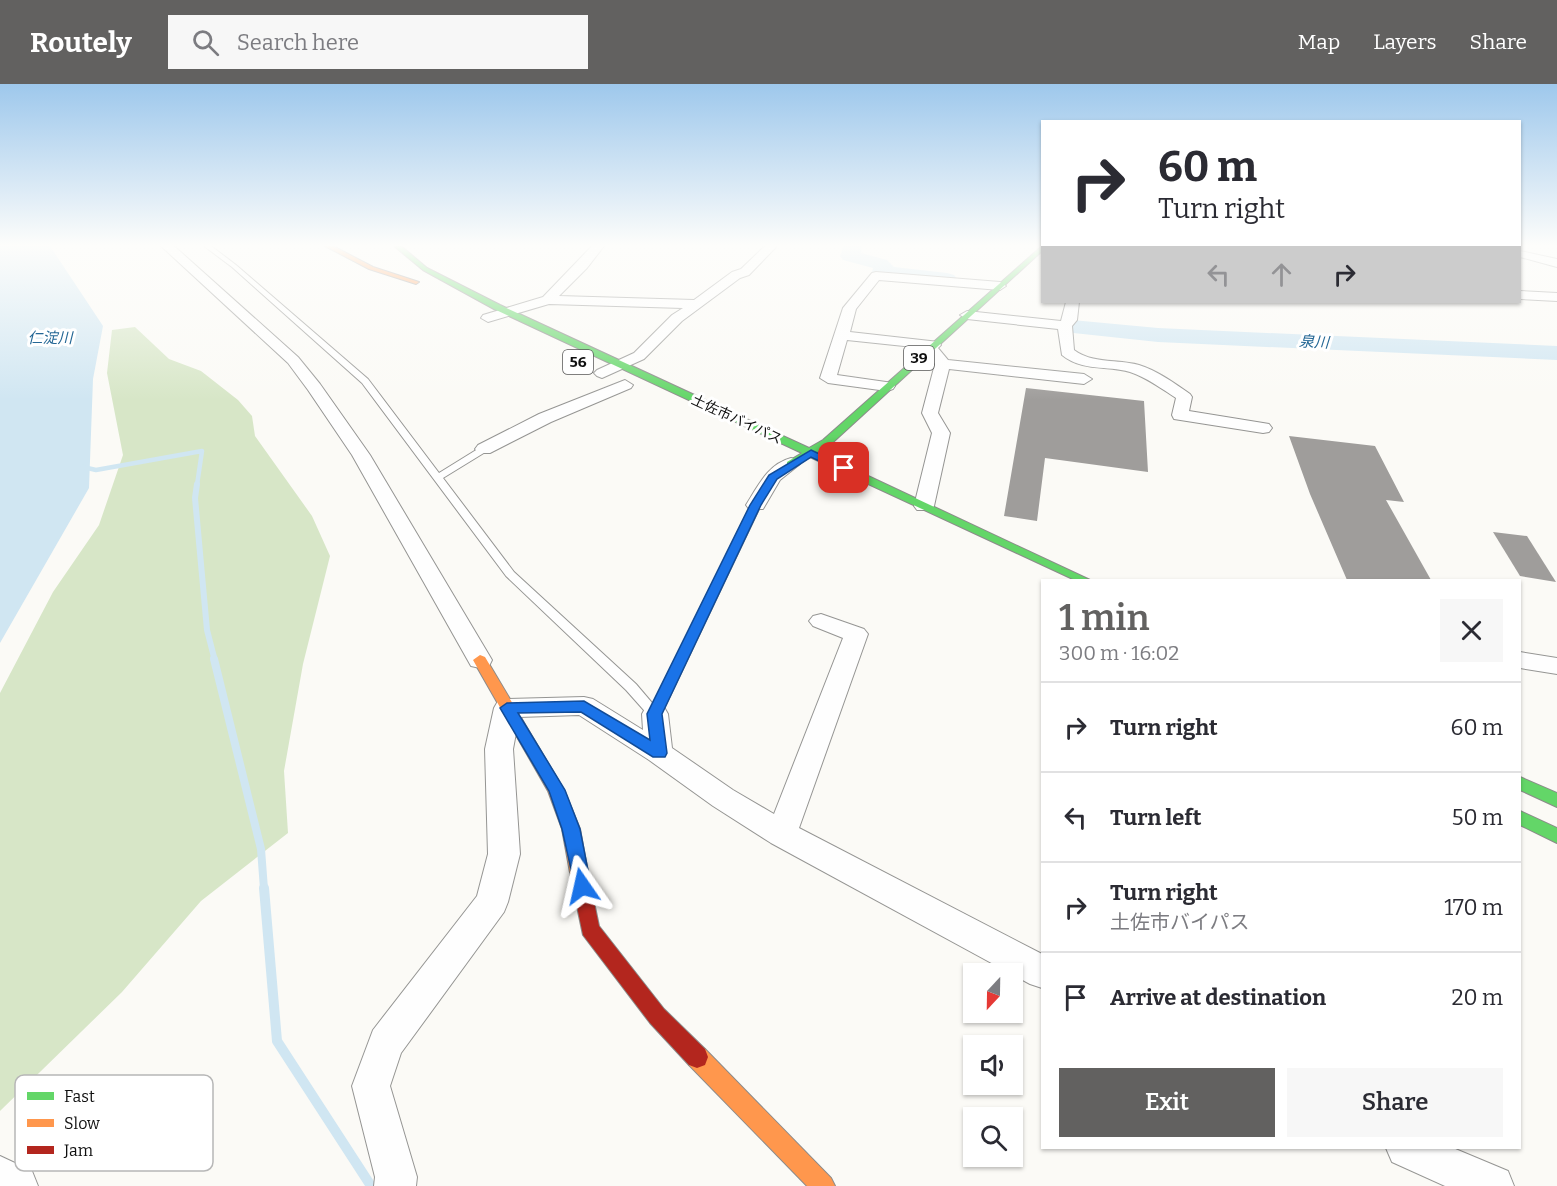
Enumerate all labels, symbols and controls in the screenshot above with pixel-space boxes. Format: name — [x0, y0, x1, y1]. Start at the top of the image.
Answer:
search box — [168, 15, 588, 69]
text: Routely — [30, 26, 132, 59]
icon: search — [189, 26, 222, 59]
text: Search here — [237, 29, 359, 56]
text: Map — [1298, 29, 1340, 55]
text: Layers — [1373, 29, 1437, 55]
text: Share — [1470, 29, 1527, 55]
text: 60 m — [1158, 142, 1257, 192]
icon: right — [1059, 144, 1137, 222]
text: Turn right — [1158, 193, 1285, 225]
icon: left — [1202, 258, 1235, 291]
icon: ahead — [1265, 258, 1298, 291]
icon: right — [1328, 258, 1361, 291]
water label: 仁淀川 — [27, 329, 74, 347]
water label: 泉川 — [1299, 332, 1331, 352]
road number: 39 — [904, 346, 934, 370]
road number: 56 — [563, 350, 593, 374]
street label: 土佐市バイパス — [689, 391, 785, 448]
pin — [818, 442, 869, 493]
icon: arrive — [827, 451, 860, 484]
text: 1 min — [1059, 596, 1150, 640]
button: close — [1440, 599, 1503, 662]
text: 300 m · 16:02 — [1059, 641, 1179, 665]
icon: right — [1059, 711, 1092, 744]
text: Turn right — [1110, 714, 1218, 741]
text: 60 m — [1451, 714, 1503, 741]
icon: left — [1059, 801, 1092, 834]
text: Turn left — [1110, 804, 1202, 831]
text: 50 m — [1452, 804, 1503, 831]
position arrow — [550, 854, 614, 918]
text: Turn right — [1110, 879, 1218, 906]
icon: right — [1059, 891, 1092, 924]
text: 170 m — [1444, 894, 1503, 921]
text: 土佐市バイパス — [1110, 910, 1250, 934]
north arrow — [963, 963, 1023, 1023]
map controls — [963, 963, 1023, 1167]
icon: arrive — [1059, 981, 1092, 1014]
text: Arrive at destination — [1110, 984, 1326, 1011]
text: 20 m — [1452, 984, 1503, 1011]
button: sound — [963, 1035, 1023, 1095]
button: Exit — [1059, 1068, 1275, 1137]
button: Share — [1287, 1068, 1503, 1137]
legend — [15, 1075, 213, 1171]
text: Fast — [64, 1087, 95, 1106]
button: search — [963, 1107, 1023, 1167]
text: Slow — [64, 1114, 100, 1133]
text: Jam — [63, 1141, 93, 1160]

